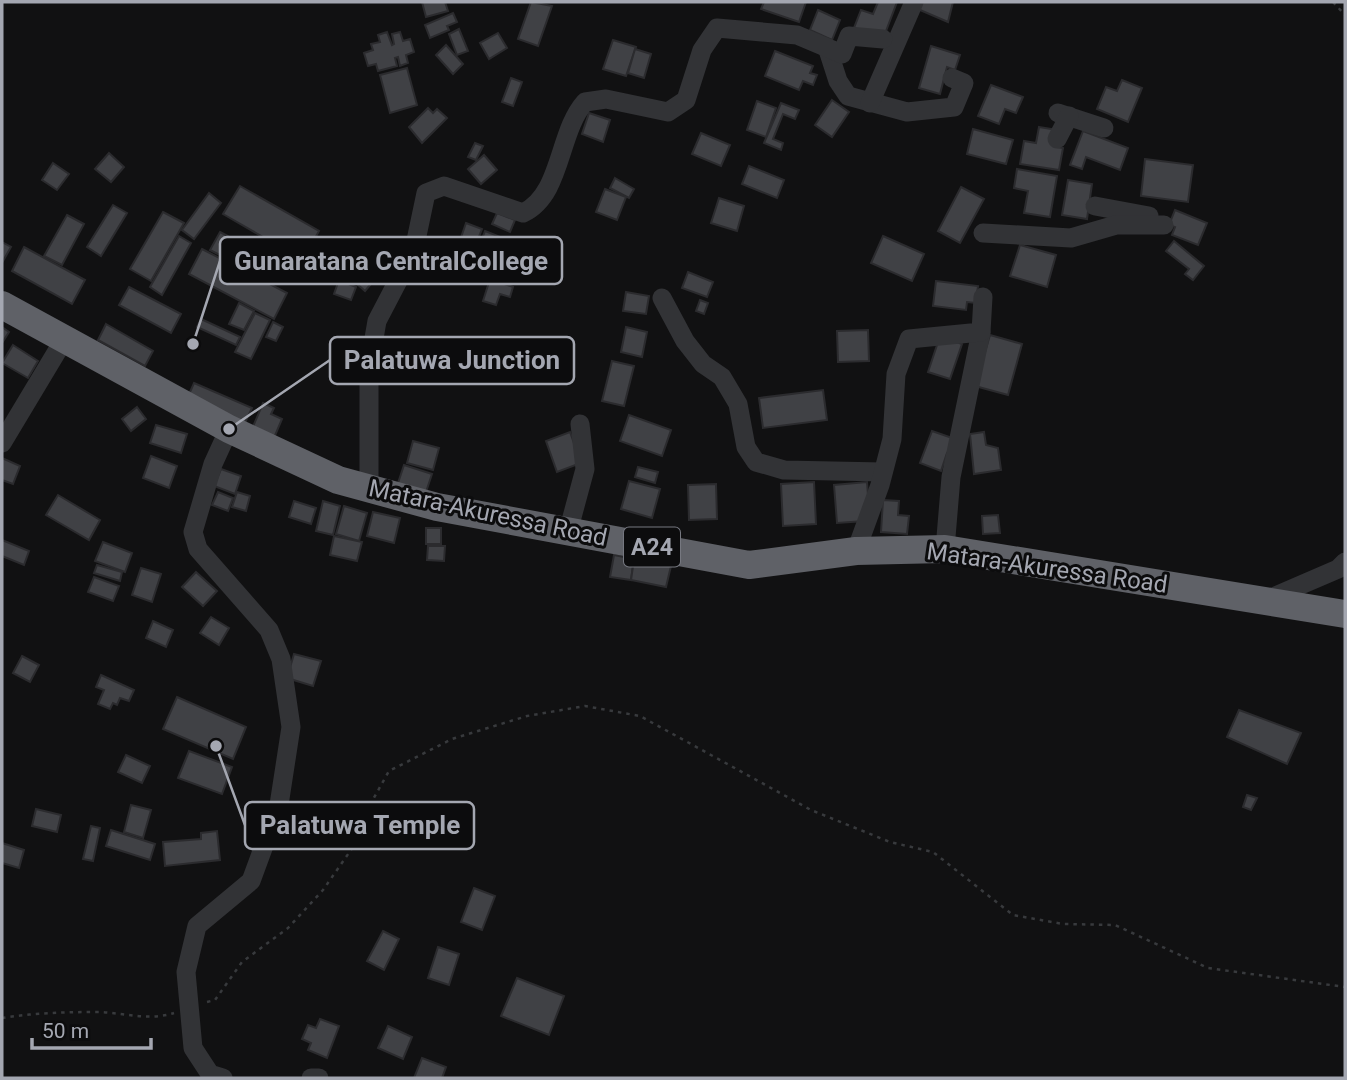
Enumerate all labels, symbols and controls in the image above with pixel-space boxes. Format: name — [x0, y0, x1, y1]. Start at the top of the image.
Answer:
callout: Gunaratana CentralCollege — [220, 237, 562, 284]
text: Gunaratana CentralCollege — [234, 246, 548, 276]
callout: Palatuwa Junction — [330, 337, 574, 384]
text: Palatuwa Junction — [344, 345, 560, 375]
street label: Matara-Akuressa Road — [366, 474, 610, 552]
road number: A24 — [624, 527, 680, 566]
street label: Matara-Akuressa Road — [925, 537, 1169, 599]
callout: Palatuwa Temple — [245, 802, 474, 849]
text: Palatuwa Temple — [260, 810, 460, 840]
scale bar — [32, 1006, 150, 1050]
text: 50 m — [42, 1019, 89, 1043]

